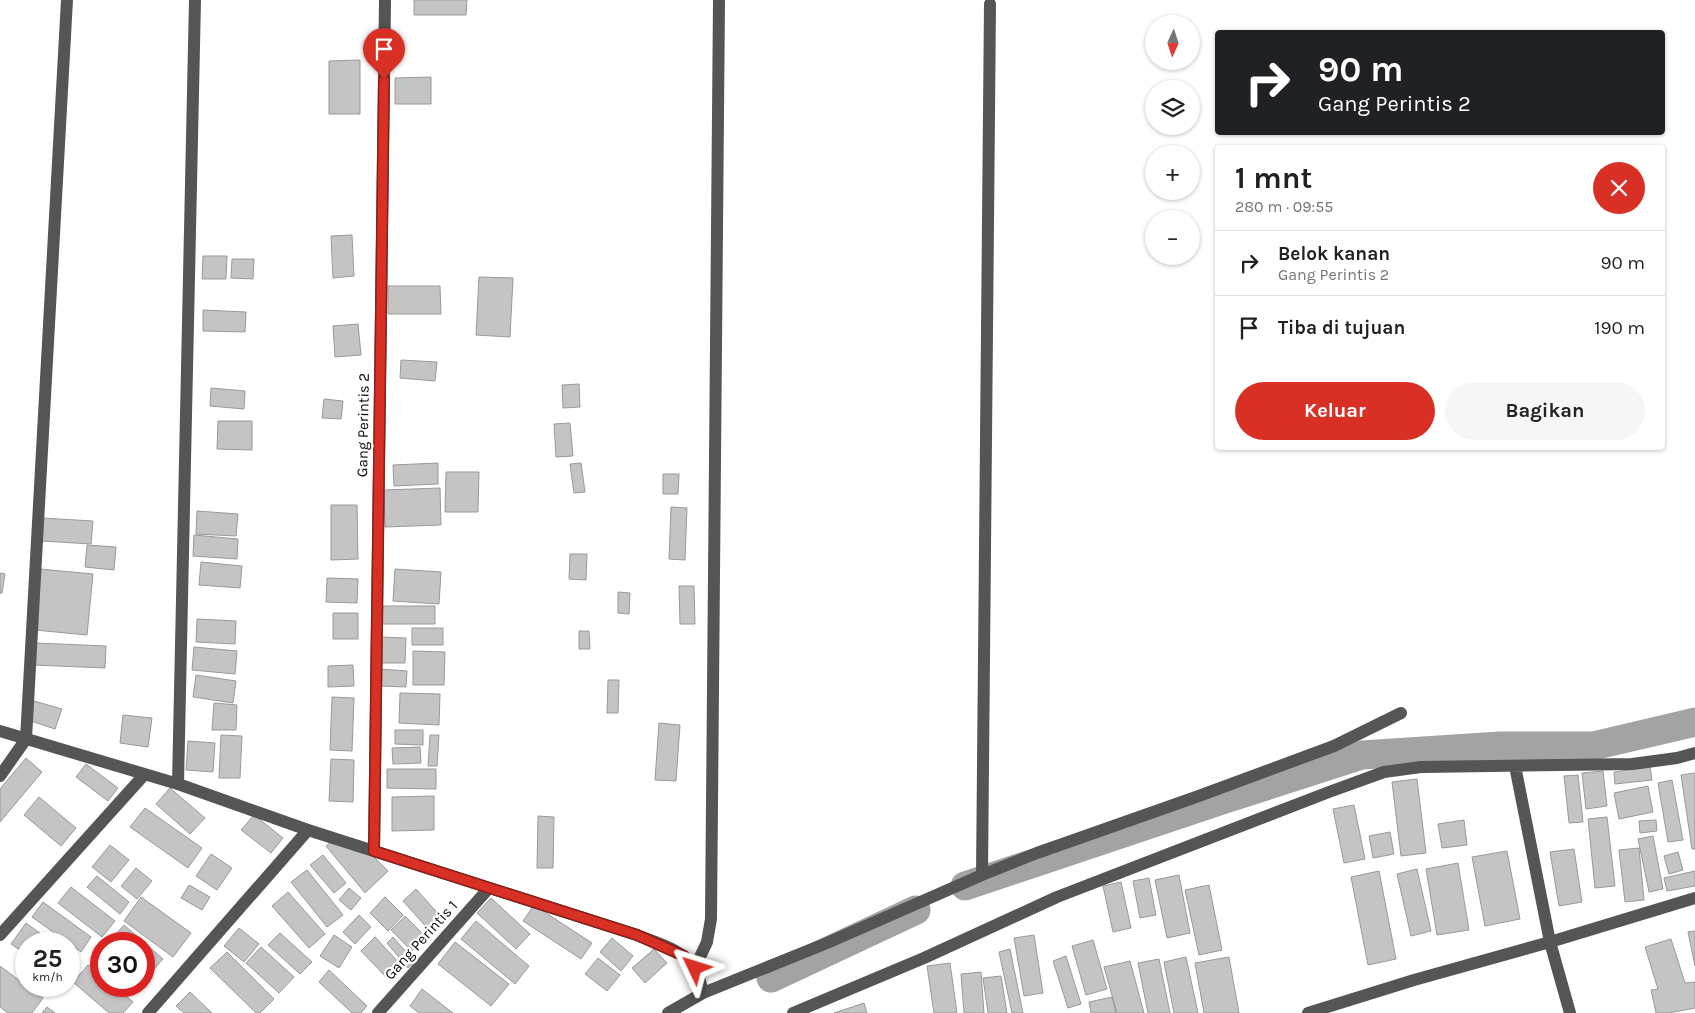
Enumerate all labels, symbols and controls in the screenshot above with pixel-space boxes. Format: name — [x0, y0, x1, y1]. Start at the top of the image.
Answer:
north arrow — [1145, 15, 1200, 70]
map controls — [1145, 15, 1200, 265]
pin — [363, 28, 405, 79]
icon: arrive — [370, 35, 398, 63]
text: 90 m — [1318, 49, 1404, 90]
icon: right — [1235, 50, 1300, 115]
button: layers — [1145, 80, 1200, 135]
text: Gang Perintis 2 — [1318, 91, 1471, 117]
button: + — [1145, 145, 1200, 200]
text: 1 mnt — [1235, 160, 1312, 196]
button: close — [1593, 162, 1645, 214]
text: 280 m · 09:55 — [1235, 197, 1333, 216]
button: − — [1145, 210, 1200, 265]
text: Belok kanan — [1278, 243, 1390, 265]
icon: right — [1235, 249, 1263, 277]
text: 90 m — [1600, 252, 1645, 274]
text: Gang Perintis 2 — [1278, 265, 1389, 284]
icon: arrive — [1235, 314, 1263, 342]
text: Tiba di tujuan — [1278, 317, 1405, 339]
text: 190 m — [1594, 317, 1645, 339]
street label: Gang Perintis 2 — [353, 373, 373, 477]
button: Keluar — [1235, 382, 1435, 440]
button: Bagikan — [1445, 382, 1645, 440]
street label: Gang Perintis 1 — [381, 897, 461, 983]
speed limit sign: 30 — [90, 932, 155, 997]
position arrow — [668, 941, 720, 993]
text: 25 — [33, 944, 62, 973]
text: km/h — [32, 970, 63, 984]

